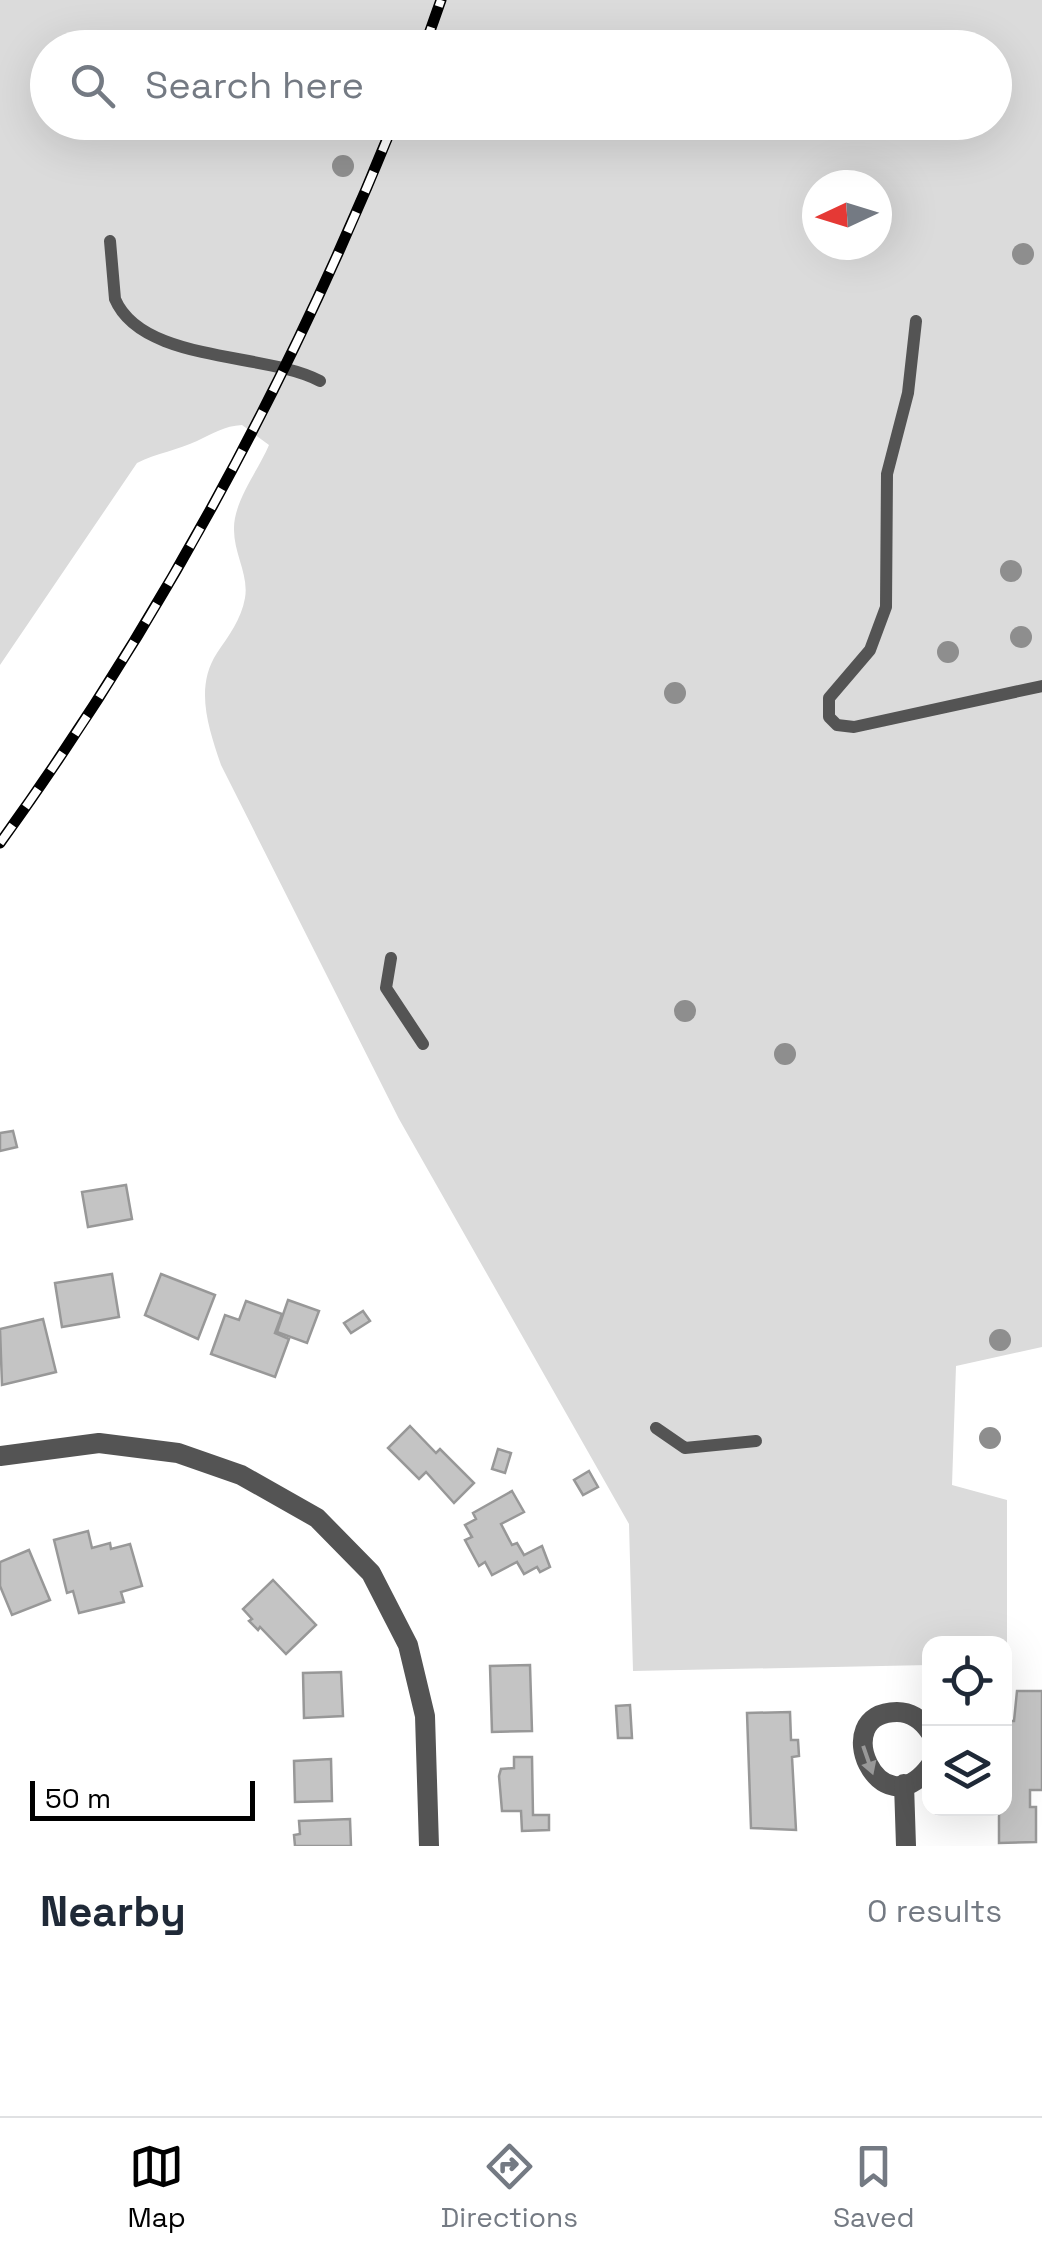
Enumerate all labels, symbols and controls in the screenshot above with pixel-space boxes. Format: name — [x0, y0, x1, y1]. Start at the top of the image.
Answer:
search box — [30, 30, 1012, 140]
icon: search — [65, 58, 120, 113]
text: Search here — [145, 61, 364, 109]
north arrow — [802, 170, 892, 260]
map controls — [922, 1636, 1012, 1816]
button: locate — [922, 1636, 1012, 1726]
button: layers — [922, 1726, 1012, 1816]
one-way arrow — [861, 1745, 876, 1775]
scale bar — [30, 1776, 255, 1820]
text: 50 m — [45, 1780, 111, 1816]
text: Nearby — [40, 1885, 186, 1938]
text: 0 results — [867, 1891, 1002, 1931]
tab: Map — [127, 2139, 186, 2235]
tab: Directions — [441, 2139, 578, 2235]
tab: Saved — [833, 2139, 915, 2235]

